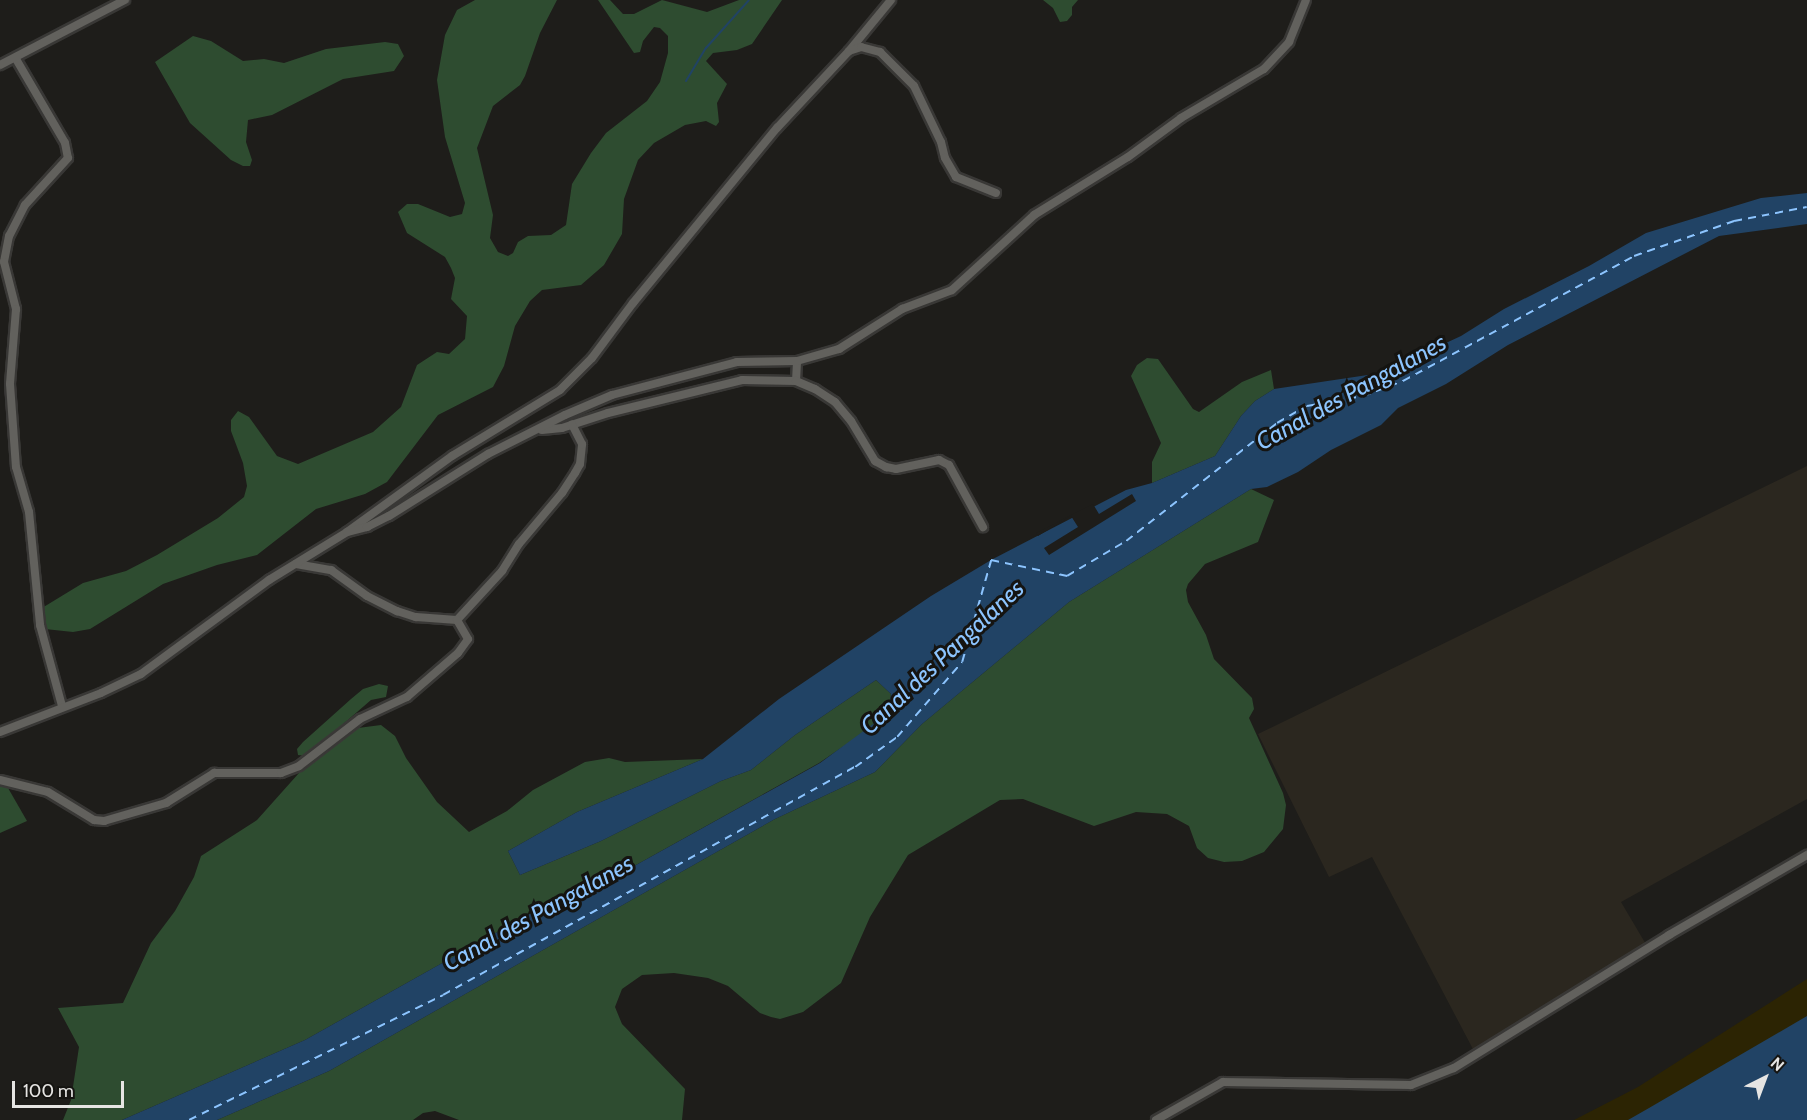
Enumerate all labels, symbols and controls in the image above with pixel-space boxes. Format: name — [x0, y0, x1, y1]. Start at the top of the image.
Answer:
water label: Canal des Pangalanes — [1251, 328, 1451, 456]
water label: Canal des Pangalanes — [854, 574, 1030, 740]
water label: Canal des Pangalanes — [438, 849, 638, 977]
north arrow — [1735, 1048, 1795, 1108]
text: N — [1767, 1053, 1788, 1075]
scale bar — [15, 1069, 128, 1107]
text: 100 m — [23, 1080, 74, 1102]

